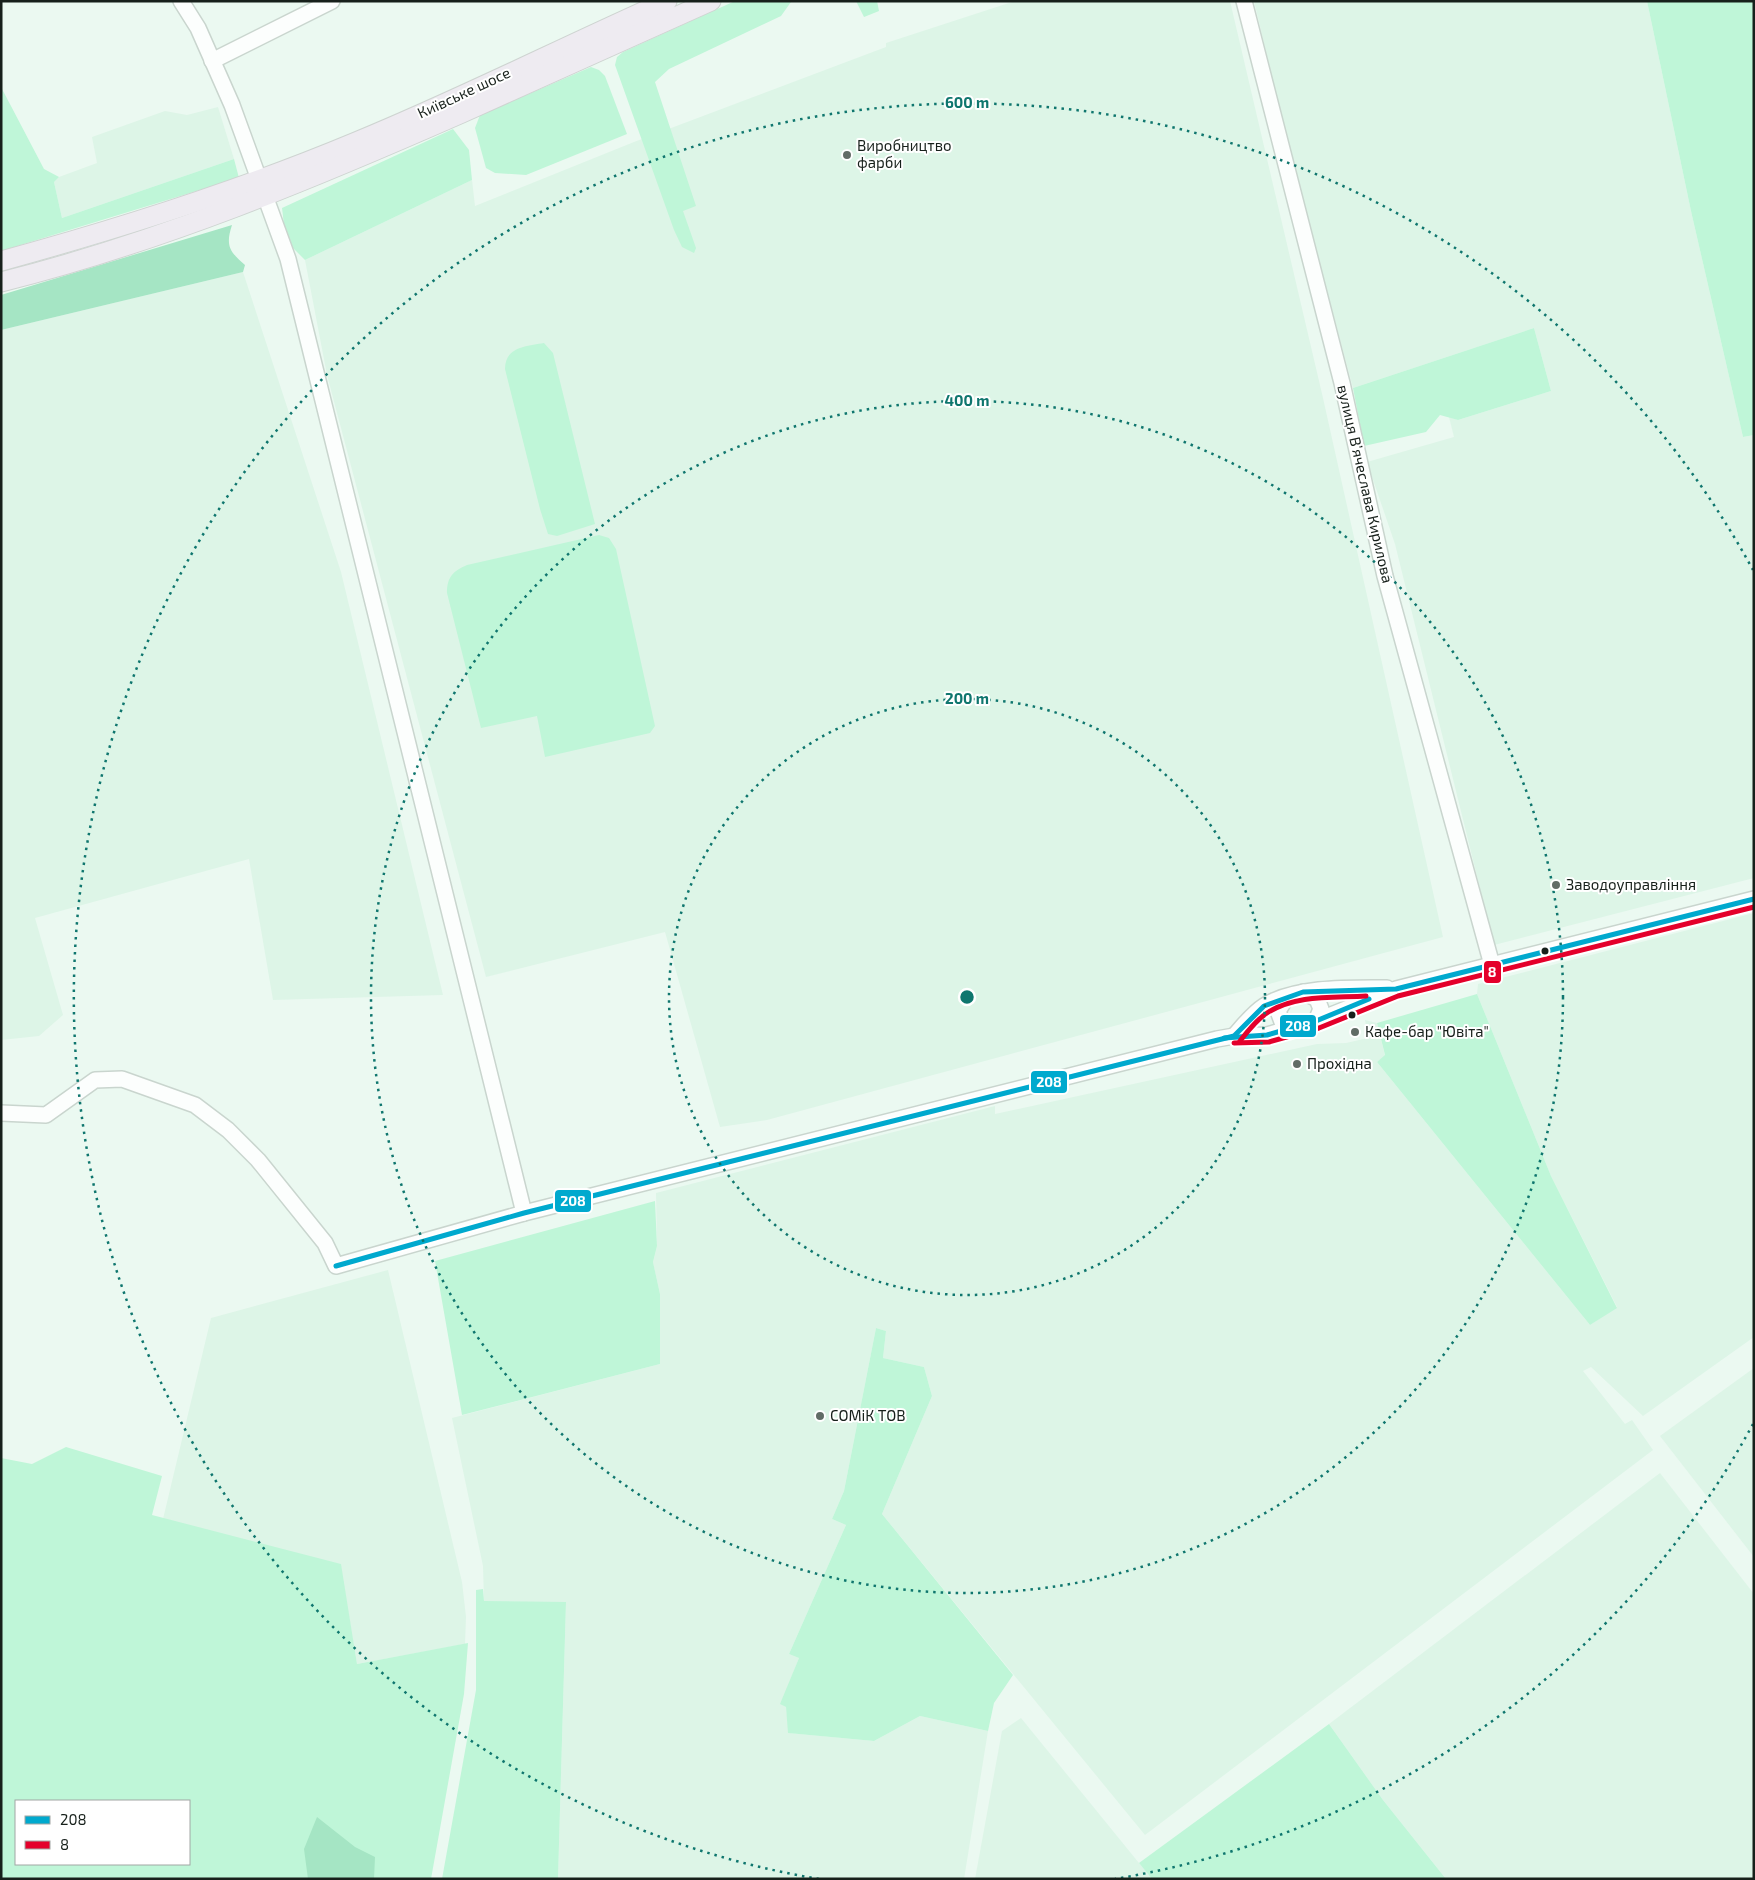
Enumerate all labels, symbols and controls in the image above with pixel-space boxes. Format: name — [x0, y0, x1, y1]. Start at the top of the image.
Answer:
street label: Київське шосе — [414, 63, 513, 121]
text: 600 m — [945, 93, 989, 111]
place label: Виробництво фарби — [857, 136, 952, 171]
marker: Виробництво фарби — [841, 149, 853, 161]
street label: вулиця Вʼячеслава Кирилова — [1333, 383, 1398, 585]
text: 400 m — [945, 391, 989, 409]
text: 200 m — [945, 689, 989, 707]
place label: Заводоуправління — [1566, 875, 1696, 894]
marker: Заводоуправління — [1550, 879, 1562, 891]
unlabelled marker — [1540, 946, 1550, 956]
line badge: 8 — [1483, 960, 1502, 984]
text: 8 — [1488, 963, 1496, 980]
centre of rings — [958, 988, 976, 1006]
unlabelled marker — [1347, 1010, 1357, 1020]
line badge: 208 — [1279, 1014, 1317, 1038]
text: 208 — [1285, 1017, 1311, 1034]
place label: Кафе-бар "Ювіта" — [1365, 1022, 1489, 1040]
marker: Кафе-бар "Ювіта" — [1349, 1026, 1361, 1038]
place label: Прохідна — [1307, 1054, 1372, 1072]
marker: Прохідна — [1291, 1058, 1303, 1070]
line badge: 208 — [1030, 1070, 1068, 1094]
text: 208 — [1036, 1073, 1062, 1090]
line badge: 208 — [554, 1189, 592, 1213]
text: 208 — [560, 1192, 586, 1209]
place label: СОМіК ТОВ — [830, 1406, 906, 1424]
marker: СОМіК ТОВ — [814, 1410, 826, 1422]
legend — [15, 1800, 190, 1865]
text: 208 — [60, 1810, 87, 1828]
text: 8 — [60, 1835, 69, 1853]

